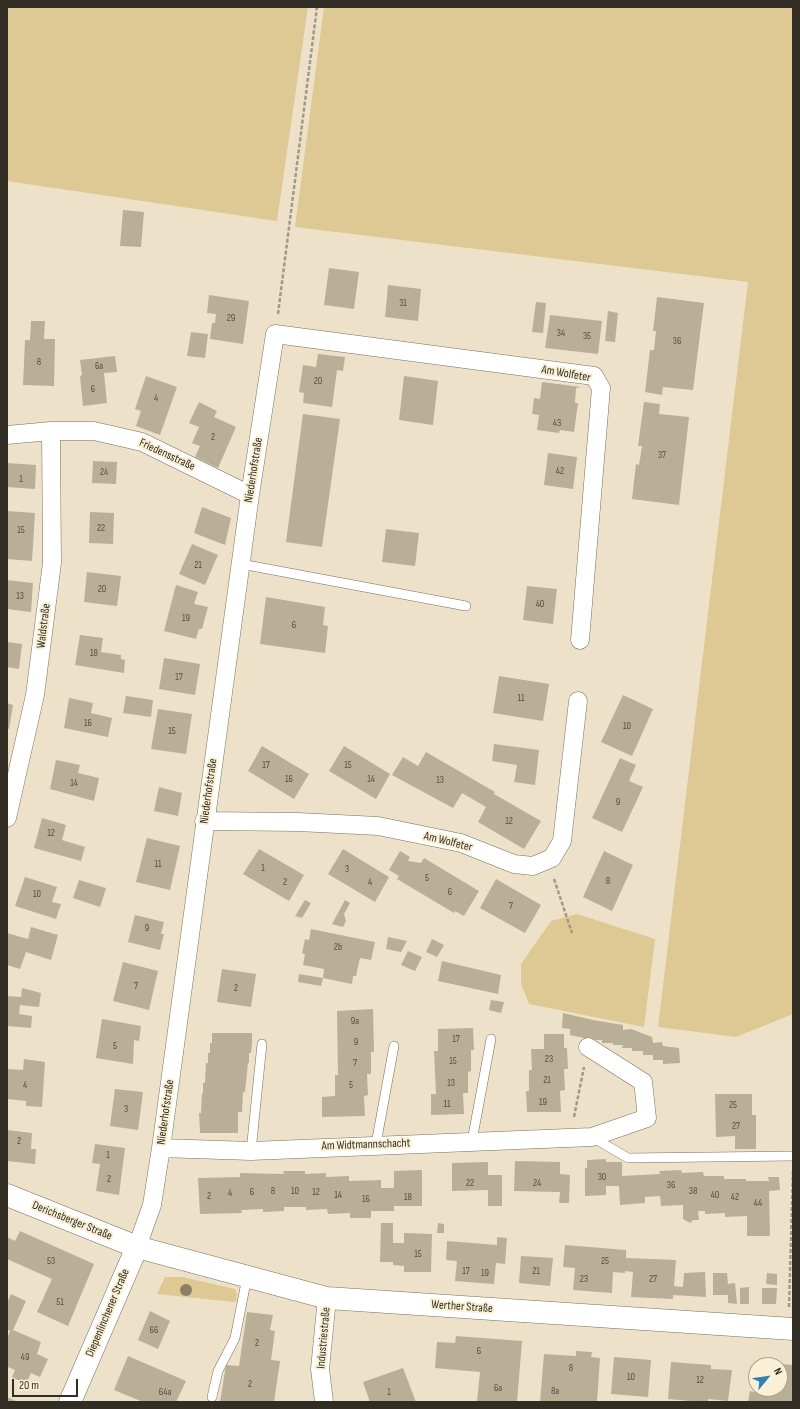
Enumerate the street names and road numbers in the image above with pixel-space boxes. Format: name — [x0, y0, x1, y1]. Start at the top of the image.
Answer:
street label: Am Wolfeter — [540, 363, 592, 385]
street label: Friedensstraße — [137, 436, 197, 474]
street label: Niederhofstraße — [242, 436, 266, 504]
street label: Waldstraße — [34, 603, 54, 649]
street label: Niederhofstraße — [197, 757, 221, 825]
street label: Am Wolfeter — [422, 829, 474, 855]
street label: Niederhofstraße — [154, 1078, 178, 1146]
street label: Am Widtmannschacht — [321, 1136, 411, 1154]
street label: Derichsberger Straße — [30, 1198, 114, 1244]
street label: Diepenlinchener Straße — [83, 1267, 133, 1359]
street label: Werther Straße — [431, 1298, 493, 1316]
street label: Industriestraße — [314, 1307, 334, 1369]

